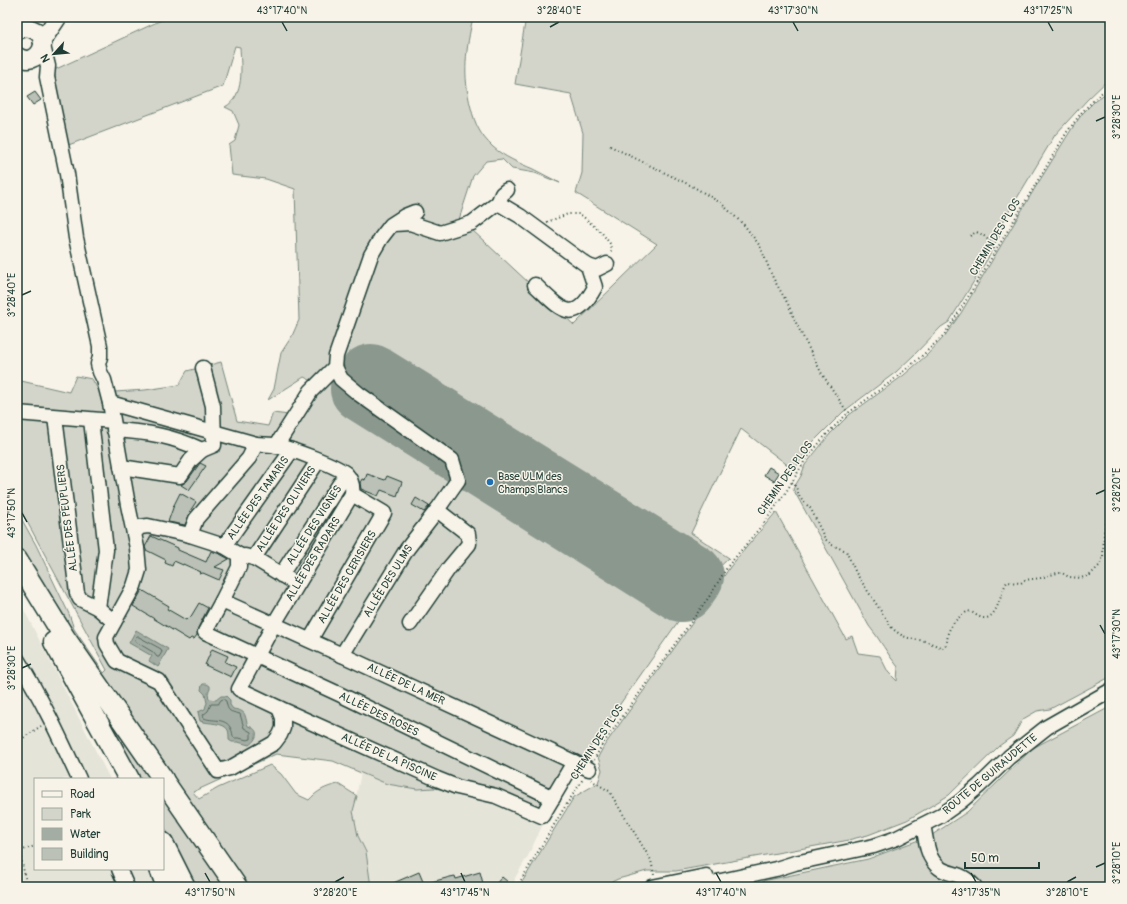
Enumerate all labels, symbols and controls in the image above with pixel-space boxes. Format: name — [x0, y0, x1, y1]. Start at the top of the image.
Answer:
text: 43°17'40"N — [257, 5, 307, 17]
text: 3°28'40"E — [537, 5, 581, 17]
text: 43°17'30"N — [768, 5, 818, 17]
text: 43°17'25"N — [1024, 5, 1073, 17]
north arrow — [34, 34, 74, 74]
text: N — [38, 52, 53, 65]
text: 3°28'30"E — [1111, 95, 1123, 139]
street label: CHEMIN DES PLOS — [967, 196, 1023, 278]
text: 3°28'40"E — [6, 273, 18, 317]
street label: CHEMIN DES PLOS — [755, 438, 815, 518]
street label: ALLÉE DES TAMARIS — [224, 454, 292, 542]
street label: ALLÉE DES PEUPLIERS — [54, 464, 80, 572]
street label: ALLÉE DES OLIVIERS — [253, 464, 319, 554]
text: 3°28'20"E — [1111, 468, 1123, 512]
place label: Base ULM des Champs Blancs — [498, 470, 568, 496]
marker: Base ULM des Champs Blancs — [485, 477, 495, 487]
street label: ALLÉE DES VIGNES — [284, 483, 344, 567]
text: 43°17'50"N — [6, 488, 18, 538]
street label: ALLÉE DES RADARS — [283, 515, 343, 603]
street label: ALLÉE DES CERISIERS — [315, 528, 379, 626]
street label: ALLÉE DES ULMS — [360, 542, 416, 620]
text: 43°17'30"N — [1111, 609, 1123, 659]
text: 3°28'30"E — [6, 646, 18, 690]
street label: ALLÉE DE LA MER — [365, 660, 447, 708]
street label: ALLÉE DES ROSES — [337, 689, 421, 739]
street label: CHEMIN DES PLOS — [568, 702, 626, 782]
street label: ALLÉE DE LA PISCINE — [339, 730, 439, 784]
street label: ROUTE DE GUIRAUDETTE — [940, 731, 1040, 817]
legend — [34, 778, 164, 870]
text: Road — [70, 787, 95, 802]
text: Park — [70, 807, 91, 822]
text: Water — [70, 827, 101, 842]
text: 3°28'10"E — [1111, 842, 1123, 884]
scale bar — [965, 844, 1039, 870]
text: Building — [70, 847, 109, 862]
text: 50 m — [971, 851, 999, 866]
text: 43°17'50"N — [185, 887, 235, 899]
text: 3°28'20"E — [313, 887, 357, 899]
text: 43°17'45"N — [441, 887, 490, 899]
text: 43°17'40"N — [696, 887, 746, 899]
text: 43°17'35"N — [952, 887, 1001, 899]
text: 3°28'10"E — [1046, 887, 1088, 899]

